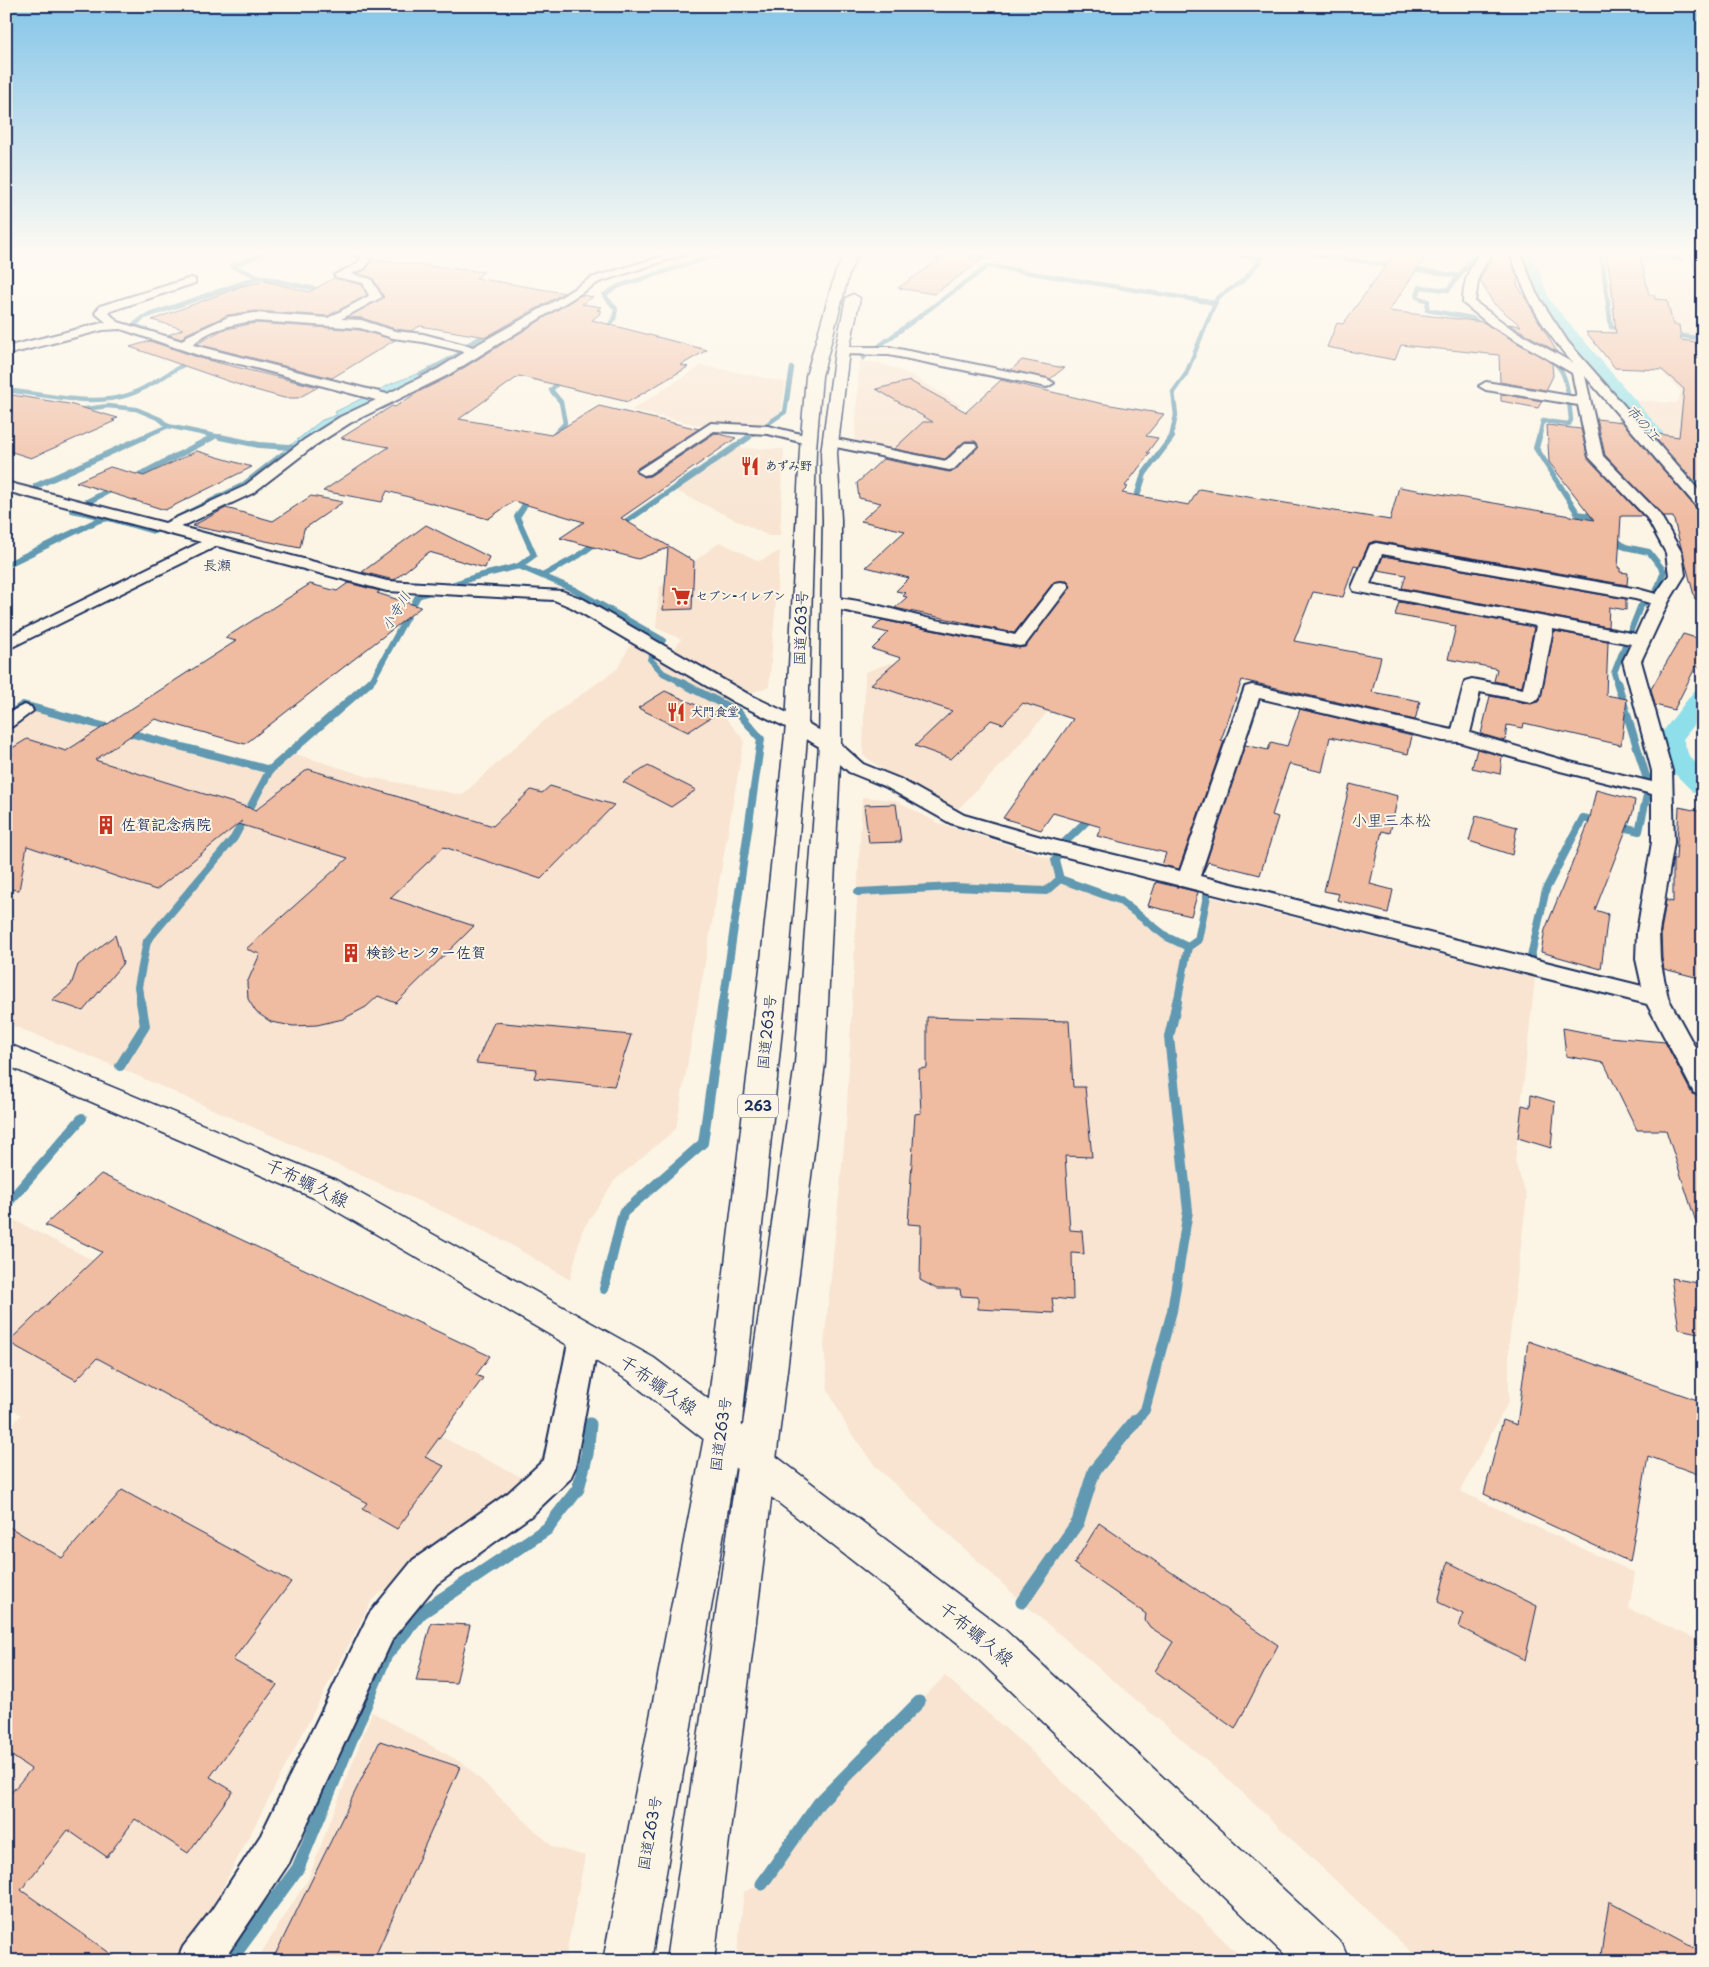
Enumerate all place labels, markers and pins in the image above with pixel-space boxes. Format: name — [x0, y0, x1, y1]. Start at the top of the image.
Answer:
restaurant icon: あずみ野 — [739, 455, 761, 477]
place label: あずみ野 — [765, 456, 812, 474]
supermarket icon: セブン-イレブン — [670, 585, 692, 607]
place label: セブン-イレブン — [696, 586, 786, 604]
restaurant icon: 大門食堂 — [665, 701, 687, 723]
place label: 大門食堂 — [691, 702, 739, 720]
place label: 佐賀記念病院 — [121, 812, 211, 835]
building icon: 佐賀記念病院 — [95, 814, 117, 836]
place label: 検診センター佐賀 — [366, 940, 486, 963]
building icon: 検診センター佐賀 — [340, 942, 362, 964]

